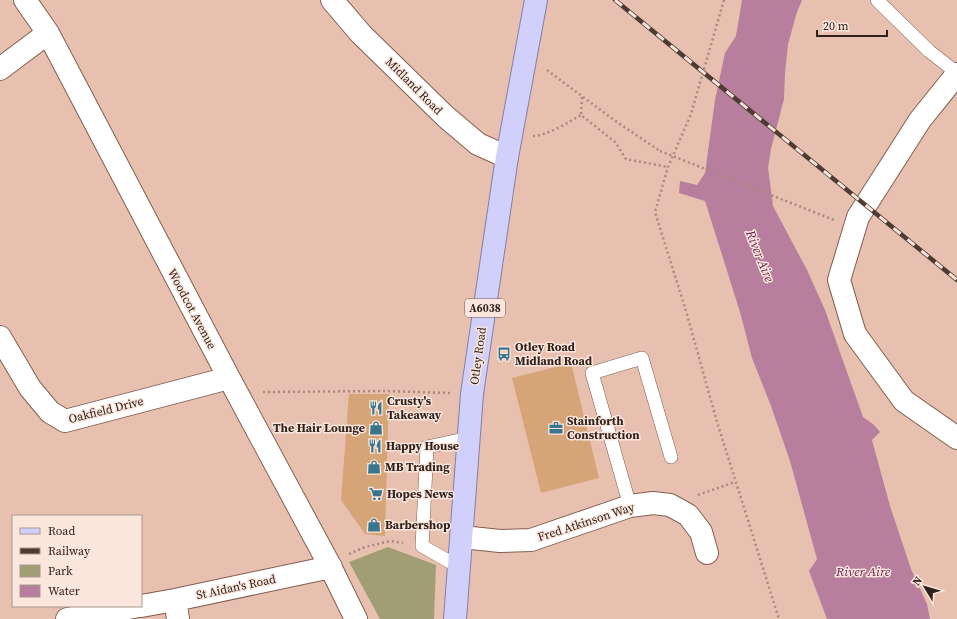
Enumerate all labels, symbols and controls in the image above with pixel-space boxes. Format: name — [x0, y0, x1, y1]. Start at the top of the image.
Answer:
scale bar — [817, 12, 887, 38]
text: 20 m — [823, 18, 849, 34]
street label: Midland Road — [382, 54, 446, 118]
water label: River Aire — [742, 227, 778, 285]
street label: Woodcot Avenue — [164, 266, 220, 352]
road number: A6038 — [465, 299, 505, 317]
street label: Otley Road — [466, 326, 490, 386]
place label: Otley Road Midland Road — [515, 339, 592, 369]
bus stop icon: Otley Road Midland Road — [496, 346, 512, 362]
street label: Oakfield Drive — [67, 393, 145, 427]
place label: Crusty's Takeaway — [387, 393, 442, 423]
restaurant icon: Crusty's Takeaway — [368, 400, 384, 416]
place label: Stainforth Construction — [567, 413, 640, 443]
place label: The Hair Lounge — [273, 420, 365, 436]
shop icon: The Hair Lounge — [368, 420, 384, 436]
office icon: Stainforth Construction — [548, 420, 564, 436]
restaurant icon: Happy House — [367, 438, 383, 454]
place label: Happy House — [386, 438, 459, 454]
shop icon: MB Trading — [366, 459, 382, 475]
place label: MB Trading — [385, 459, 450, 475]
supermarket icon: Hopes News — [368, 486, 384, 502]
place label: Hopes News — [387, 486, 454, 502]
street label: Fred Atkinson Way — [536, 499, 637, 545]
legend — [12, 515, 142, 607]
shop icon: Barbershop — [366, 517, 382, 533]
place label: Barbershop — [385, 517, 450, 533]
text: Road — [48, 523, 75, 539]
text: Railway — [48, 543, 91, 559]
text: Park — [48, 563, 73, 579]
water label: River Aire — [835, 563, 891, 580]
north arrow — [905, 567, 945, 607]
street label: St Aidan's Road — [195, 571, 277, 603]
text: N — [909, 573, 926, 589]
text: Water — [48, 583, 80, 599]

